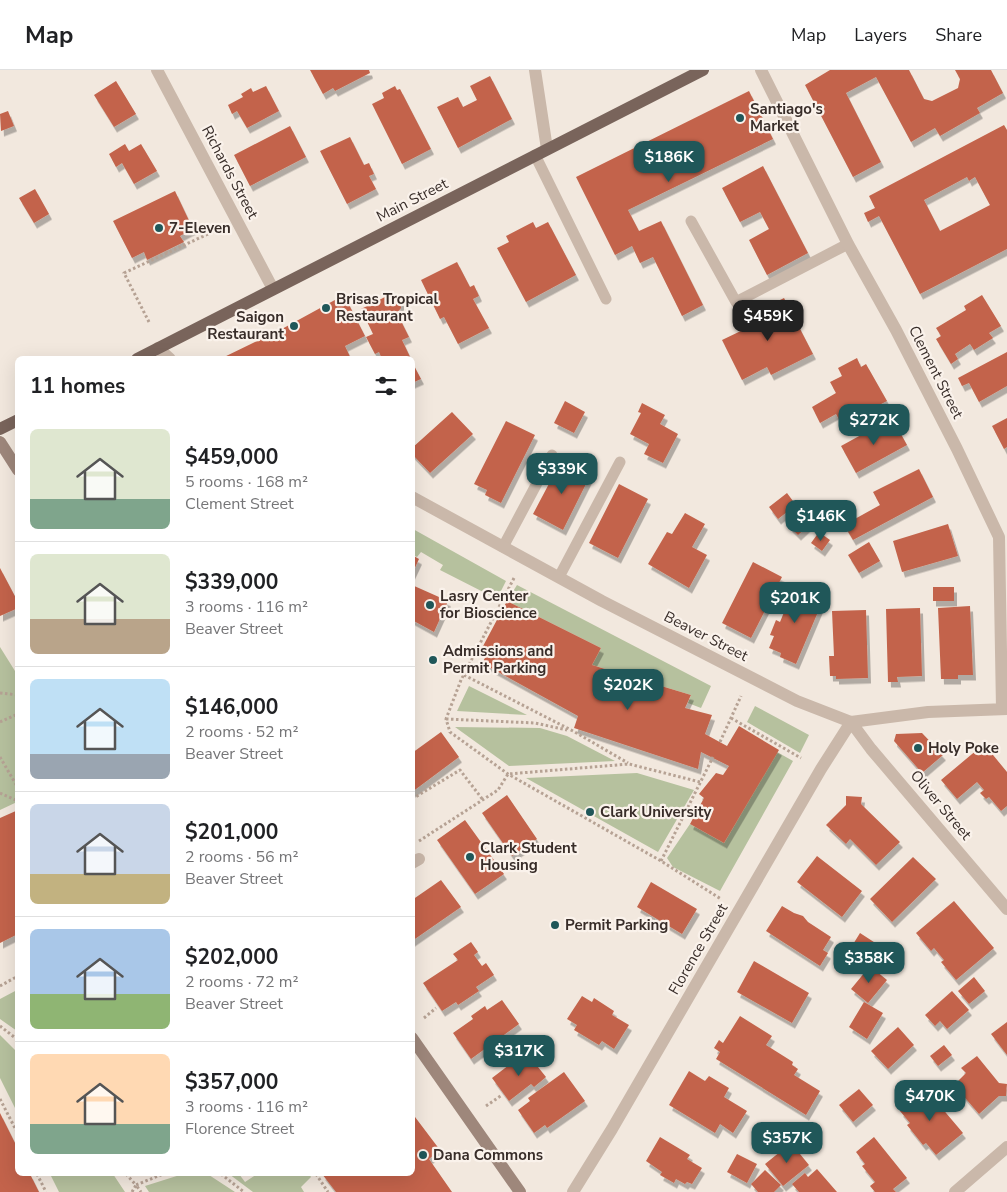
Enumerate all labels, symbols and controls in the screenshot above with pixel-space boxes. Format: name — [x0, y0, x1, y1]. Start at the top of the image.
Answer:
text: Map — [25, 19, 73, 51]
text: Map — [791, 23, 826, 47]
text: Layers — [854, 23, 907, 47]
text: Share — [935, 23, 982, 47]
place label: Santiago's Market — [750, 99, 823, 136]
marker: Santiago's Market — [734, 112, 746, 124]
street label: Richards Street — [197, 122, 263, 223]
pin: $186K — [634, 140, 704, 183]
text: $186K — [644, 146, 694, 168]
street label: Main Street — [373, 173, 452, 227]
place label: 7-Eleven — [169, 218, 231, 238]
marker: 7-Eleven — [153, 222, 165, 234]
place label: Brisas Tropical Restaurant — [336, 289, 439, 326]
pin: $459K — [733, 300, 803, 342]
marker: Brisas Tropical Restaurant — [320, 302, 332, 314]
text: $459K — [743, 305, 793, 327]
place label: Saigon Restaurant — [207, 307, 284, 344]
marker: Saigon Restaurant — [288, 320, 300, 332]
street label: Clement Street — [904, 322, 968, 423]
text: 11 homes — [30, 372, 125, 400]
icon: filters — [372, 372, 400, 400]
pin: $272K — [839, 404, 909, 446]
text: $272K — [849, 409, 899, 431]
text: $459,000 — [185, 443, 278, 471]
icon: home — [70, 449, 130, 509]
pin: $339K — [527, 452, 597, 495]
text: $339K — [537, 458, 587, 480]
text: 5 rooms · 168 m² — [185, 471, 308, 493]
text: Clement Street — [185, 493, 294, 515]
pin: $146K — [786, 500, 856, 542]
text: $146K — [796, 505, 846, 527]
text: $339,000 — [185, 568, 278, 596]
icon: home — [70, 574, 130, 634]
pin: $201K — [760, 582, 830, 624]
place label: Lasry Center for Bioscience — [440, 586, 537, 623]
text: $201K — [770, 587, 820, 609]
text: 3 rooms · 116 m² — [185, 596, 308, 618]
marker: Lasry Center for Bioscience — [424, 599, 436, 611]
street label: Beaver Street — [661, 606, 752, 666]
text: Beaver Street — [185, 618, 283, 640]
place label: Admissions and Permit Parking — [443, 641, 553, 678]
marker: Admissions and Permit Parking — [427, 654, 439, 666]
pin: $202K — [593, 668, 663, 711]
text: $202K — [603, 674, 653, 696]
text: $146,000 — [185, 693, 278, 721]
icon: home — [70, 699, 130, 759]
text: 2 rooms · 52 m² — [185, 721, 298, 743]
place label: Holy Poke — [928, 738, 999, 758]
marker: Holy Poke — [912, 742, 924, 754]
text: Beaver Street — [185, 743, 283, 765]
street label: Oliver Street — [906, 766, 977, 845]
place label: Clark University — [600, 802, 712, 822]
marker: Clark University — [584, 806, 596, 818]
text: $201,000 — [185, 818, 278, 846]
icon: home — [70, 824, 130, 884]
place label: Clark Student Housing — [480, 838, 577, 875]
text: 2 rooms · 56 m² — [185, 846, 298, 868]
marker: Clark Student Housing — [464, 851, 476, 863]
text: Beaver Street — [185, 868, 283, 890]
street label: Florence Street — [664, 899, 733, 998]
place label: Permit Parking — [565, 915, 668, 935]
marker: Permit Parking — [549, 919, 561, 931]
pin: $358K — [834, 942, 904, 984]
text: $202,000 — [185, 943, 278, 971]
text: $358K — [844, 947, 894, 969]
icon: home — [70, 949, 130, 1009]
text: 2 rooms · 72 m² — [185, 971, 298, 993]
text: Beaver Street — [185, 993, 283, 1015]
pin: $317K — [484, 1034, 554, 1077]
text: $317K — [494, 1040, 544, 1062]
text: $357,000 — [185, 1068, 278, 1096]
icon: home — [70, 1074, 130, 1134]
pin: $470K — [895, 1080, 965, 1122]
text: $470K — [905, 1085, 955, 1107]
text: 3 rooms · 116 m² — [185, 1096, 308, 1118]
text: Florence Street — [185, 1118, 294, 1140]
pin: $357K — [752, 1122, 822, 1164]
text: $357K — [762, 1127, 812, 1149]
place label: Dana Commons — [433, 1145, 543, 1165]
marker: Dana Commons — [417, 1149, 429, 1161]

